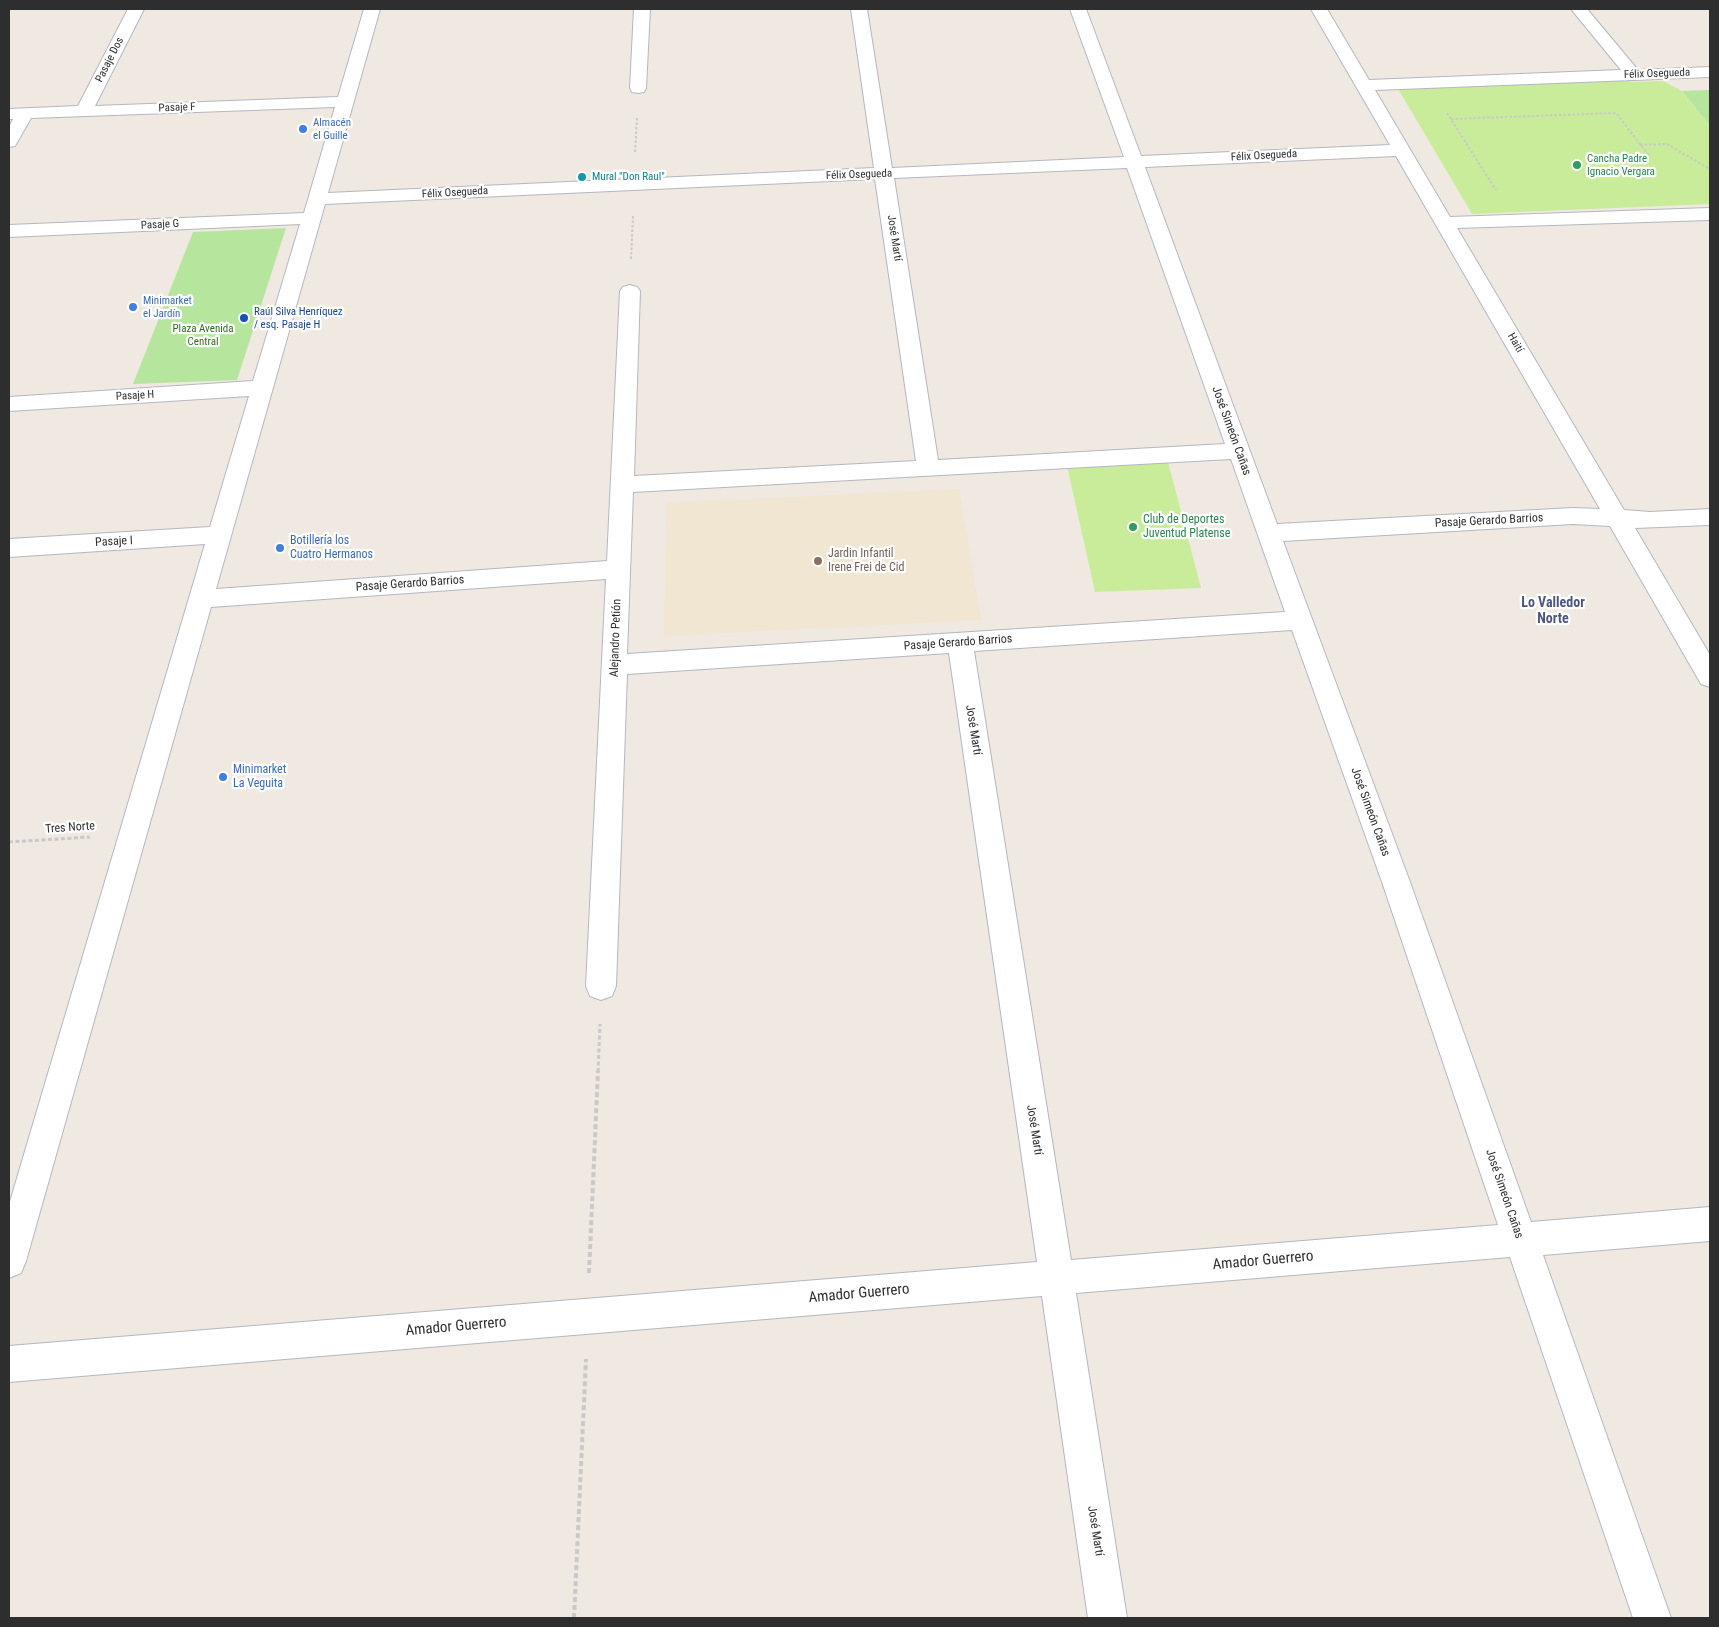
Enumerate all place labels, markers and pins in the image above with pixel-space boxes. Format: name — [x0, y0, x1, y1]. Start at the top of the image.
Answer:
place label: Almacén el Guille — [313, 116, 351, 142]
marker: Almacén el Guille — [297, 123, 309, 135]
place label: Cancha Padre Ignacio Vergara — [1587, 152, 1655, 178]
marker: Cancha Padre Ignacio Vergara — [1571, 159, 1583, 171]
place label: Mural "Don Raul" — [592, 170, 665, 184]
marker: Mural "Don Raul" — [576, 171, 588, 183]
place label: Minimarket el Jardín — [143, 294, 192, 320]
marker: Minimarket el Jardín — [127, 301, 139, 313]
place label: Raúl Silva Henríquez / esq. Pasaje H — [254, 305, 343, 331]
marker: Raúl Silva Henríquez / esq. Pasaje H — [238, 312, 250, 324]
place label: Club de Deportes Juventud Platense — [1143, 513, 1230, 541]
marker: Club de Deportes Juventud Platense — [1127, 521, 1139, 533]
place label: Botillería los Cuatro Hermanos — [290, 534, 373, 562]
marker: Botillería los Cuatro Hermanos — [274, 542, 286, 554]
place label: Jardin Infantil Irene Frei de Cid — [828, 547, 904, 575]
marker: Jardin Infantil Irene Frei de Cid — [812, 555, 824, 567]
place label: Minimarket La Veguita — [233, 763, 286, 791]
marker: Minimarket La Veguita — [217, 771, 229, 783]

